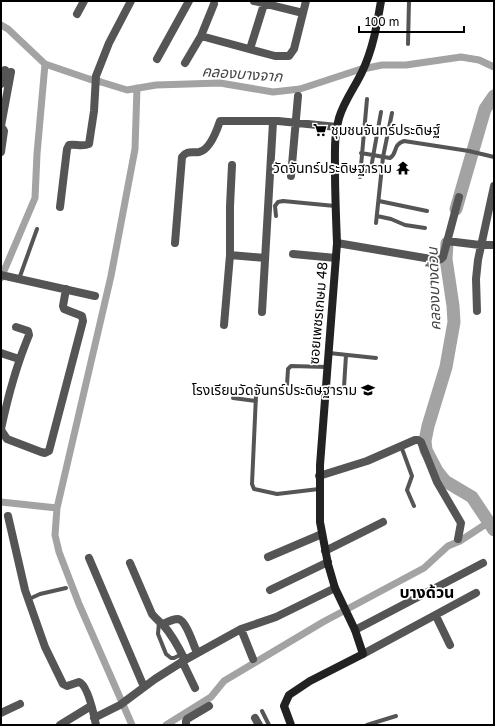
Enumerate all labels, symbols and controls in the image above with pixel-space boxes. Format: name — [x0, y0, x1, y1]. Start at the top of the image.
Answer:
scale bar — [359, 8, 464, 34]
text: 100 m — [365, 14, 399, 29]
water label: คลองบางจาก — [201, 61, 284, 85]
place label: ชุมชนจันทร์ประดิษฐ์ — [331, 121, 441, 139]
supermarket icon: ชุมชนจันทร์ประดิษฐ์ — [312, 122, 328, 138]
place label: วัดจันทร์ประดิษฐาราม — [273, 159, 392, 176]
temple icon: วัดจันทร์ประดิษฐาราม — [395, 160, 411, 176]
water label: คลองบางด้วน — [423, 246, 443, 331]
street label: ซอยเพชรเกษม 48 — [305, 261, 330, 365]
place label: โรงเรียนวัดจันทร์ประดิษฐาราม — [192, 381, 357, 398]
school or university icon: โรงเรียนวัดจันทร์ประดิษฐาราม — [360, 382, 376, 398]
district label: บางด้วน — [400, 582, 454, 602]

